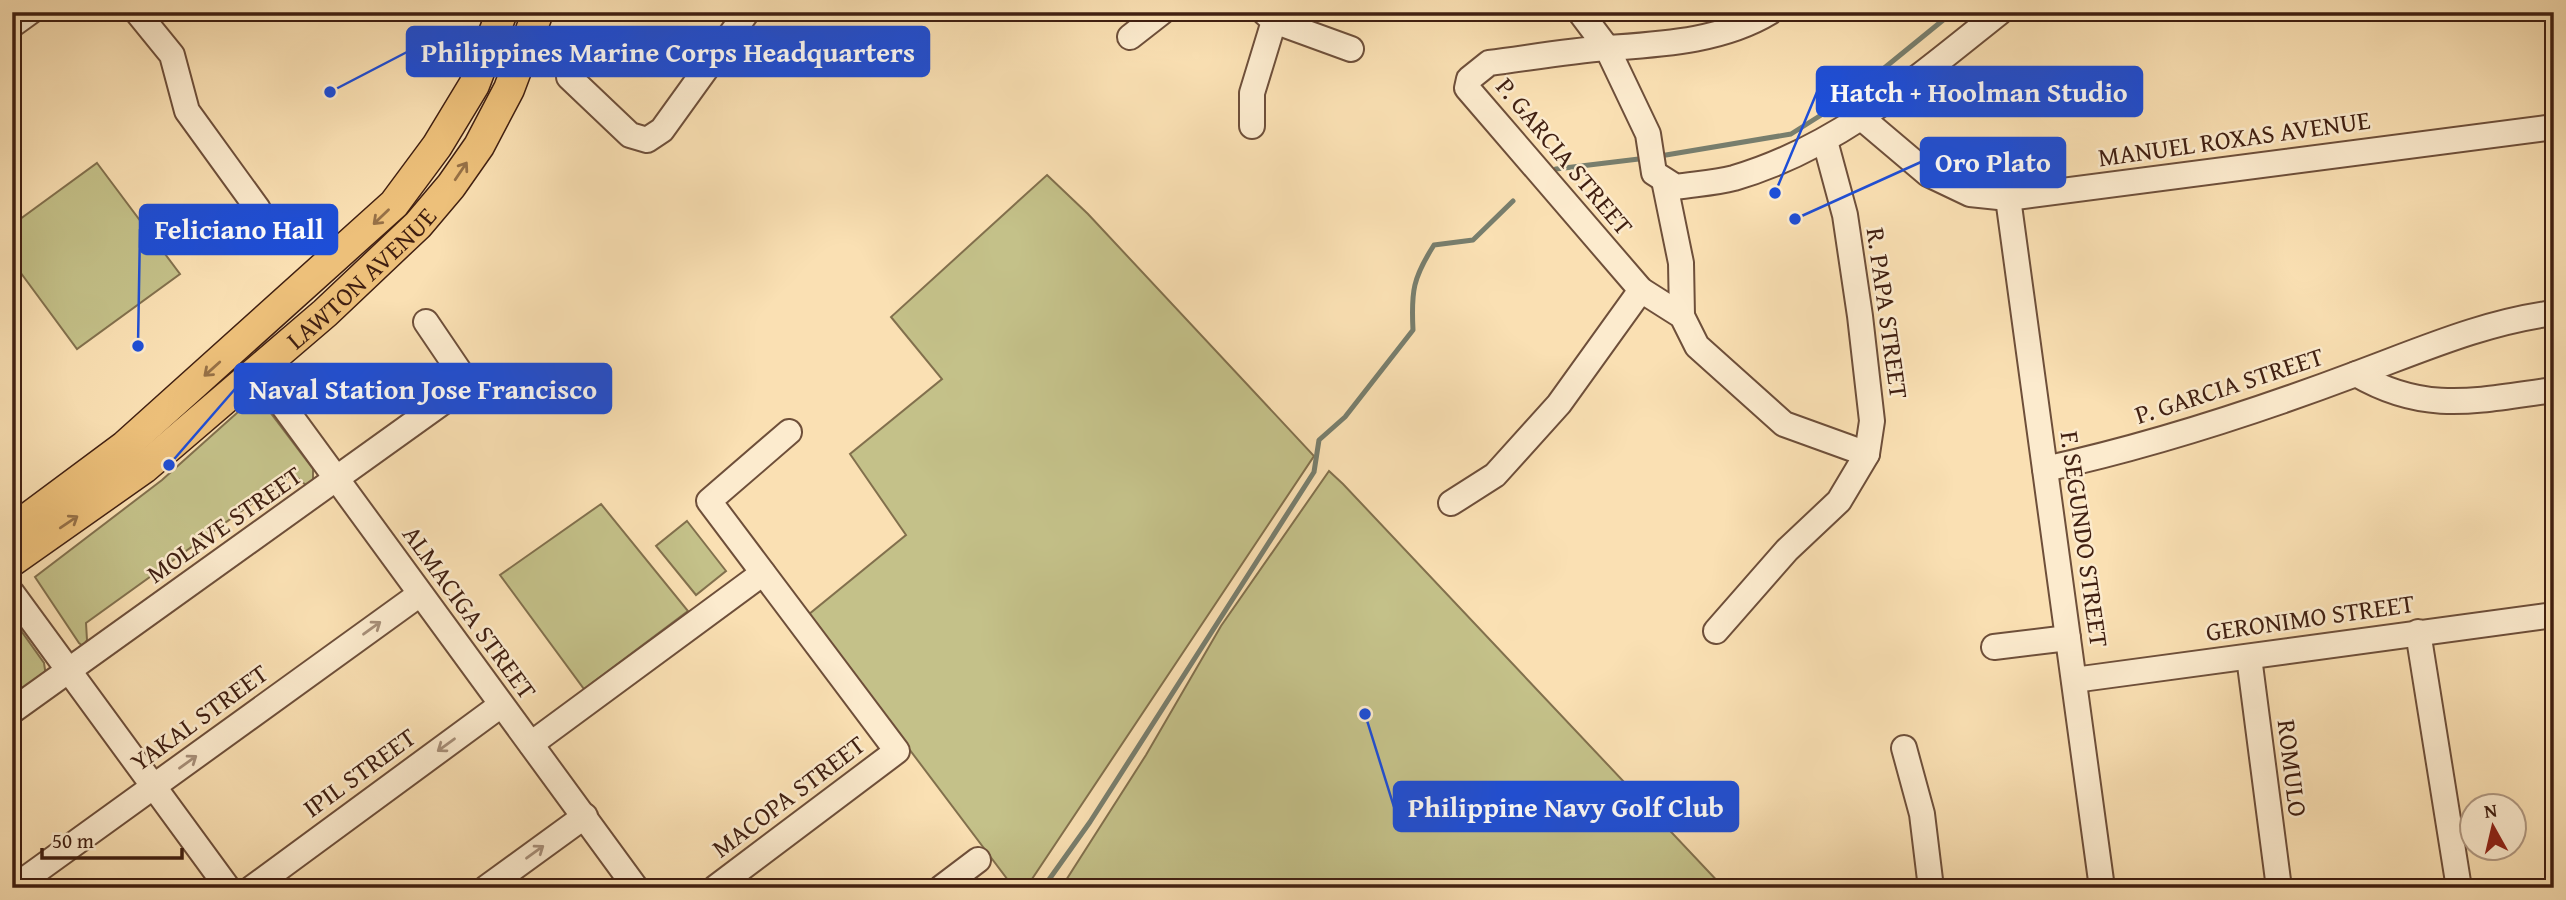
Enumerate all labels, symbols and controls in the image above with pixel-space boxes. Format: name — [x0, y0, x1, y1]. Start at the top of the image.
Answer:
callout: Philippines Marine Corps Headquarters — [407, 27, 929, 76]
text: Philippines Marine Corps Headquarters — [421, 31, 915, 72]
callout: Hatch + Hoolman Studio — [1817, 67, 2142, 116]
street label: P. GARCIA STREET — [1487, 68, 1643, 244]
text: Hatch + Hoolman Studio — [1830, 71, 2128, 112]
street label: MANUEL ROXAS AVENUE — [2095, 100, 2373, 176]
callout: Oro Plato — [1921, 138, 2065, 187]
text: Oro Plato — [1935, 141, 2051, 182]
one-way arrow — [454, 162, 468, 182]
street label: LAWTON AVENUE — [277, 198, 445, 358]
callout: Feliciano Hall — [140, 205, 337, 254]
text: Feliciano Hall — [154, 208, 324, 249]
one-way arrow — [372, 208, 389, 225]
street label: R. PAPA STREET — [1857, 225, 1919, 401]
street label: P. GARCIA STREET — [2130, 336, 2329, 434]
one-way arrow — [203, 361, 221, 377]
callout: Naval Station Jose Francisco — [235, 364, 611, 413]
text: Naval Station Jose Francisco — [249, 368, 597, 409]
street label: F. SEGUNDO STREET — [2051, 428, 2120, 650]
street label: MOLAVE STREET — [138, 455, 310, 592]
one-way arrow — [59, 515, 78, 529]
street label: ALMACIGA STREET — [393, 517, 547, 708]
street label: GERONIMO STREET — [2203, 583, 2417, 651]
one-way arrow — [362, 621, 381, 636]
street label: YAKAL STREET — [122, 653, 276, 780]
street label: IPIL STREET — [294, 717, 424, 826]
street label: ROMULO — [2268, 717, 2318, 819]
street label: MACOPA STREET — [703, 725, 873, 867]
one-way arrow — [437, 738, 456, 752]
one-way arrow — [178, 755, 197, 769]
callout: Philippine Navy Golf Club — [1394, 782, 1738, 831]
text: Philippine Navy Golf Club — [1408, 786, 1724, 827]
north arrow — [2458, 792, 2528, 862]
text: N — [2482, 795, 2499, 825]
scale bar — [42, 816, 182, 860]
text: 50 m — [52, 825, 94, 856]
one-way arrow — [525, 845, 544, 859]

